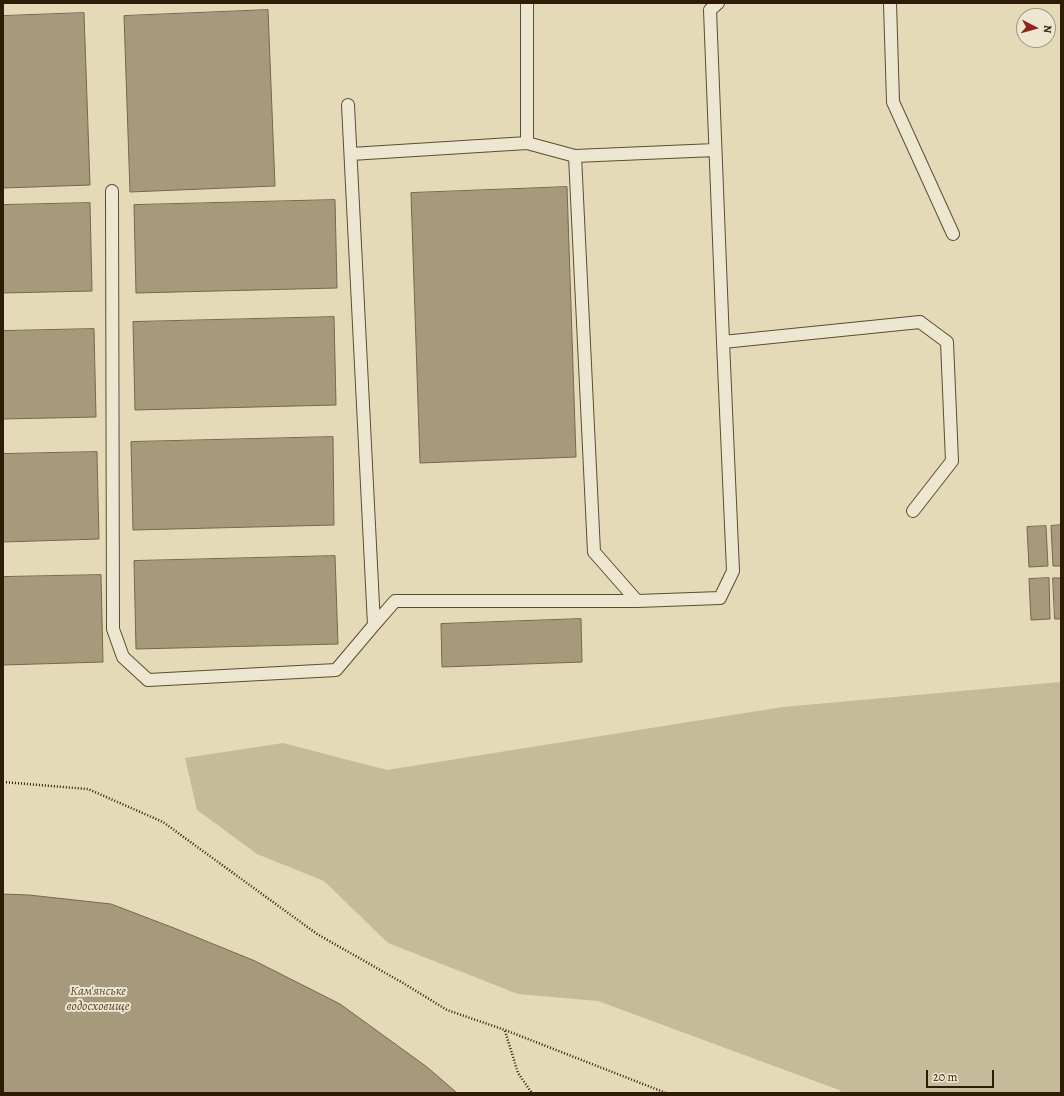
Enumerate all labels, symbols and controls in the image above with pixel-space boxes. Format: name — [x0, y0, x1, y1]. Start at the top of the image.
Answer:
north arrow — [1016, 8, 1056, 48]
text: N — [1040, 24, 1055, 34]
water label: Кам'янське водосховище — [67, 984, 129, 1015]
scale bar — [928, 1062, 996, 1088]
text: 20 m — [933, 1069, 957, 1085]

